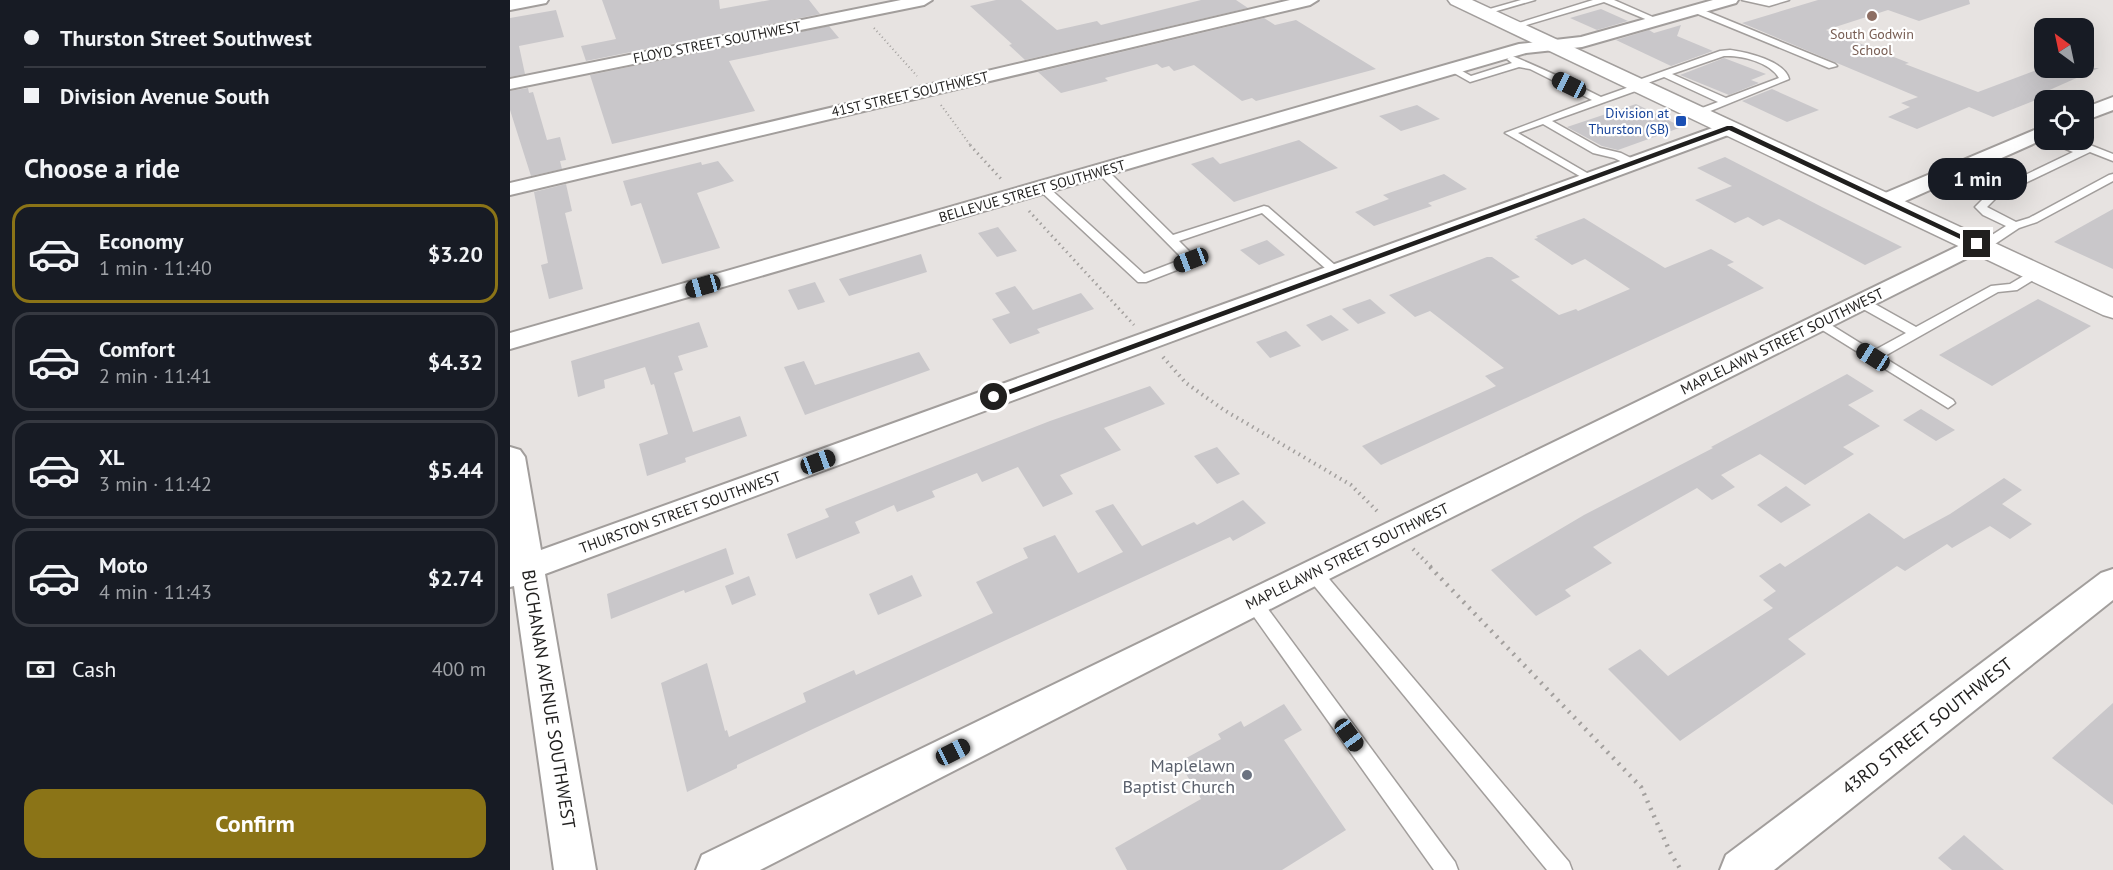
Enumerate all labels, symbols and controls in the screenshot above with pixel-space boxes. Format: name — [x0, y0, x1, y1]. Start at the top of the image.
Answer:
marker: South Godwin School — [1865, 9, 1879, 23]
street label: FLOYD STREET SOUTHWEST — [632, 17, 803, 67]
north arrow — [2034, 18, 2094, 78]
map controls — [2034, 18, 2094, 150]
text: Thurston Street Southwest — [60, 24, 312, 52]
place label: South Godwin School — [1830, 25, 1914, 59]
street label: 41ST STREET SOUTHWEST — [830, 67, 991, 121]
car — [1549, 69, 1589, 101]
text: Division Avenue South — [60, 82, 269, 110]
button: locate — [2034, 90, 2094, 150]
place label: Division at Thurston (SB) — [1588, 104, 1669, 138]
marker: Division at Thurston (SB) — [1674, 114, 1688, 128]
text: Choose a ride — [24, 151, 180, 185]
street label: BELLEVUE STREET SOUTHWEST — [937, 156, 1128, 226]
callout: 1 min — [1928, 157, 2026, 199]
text: 1 min — [1953, 166, 2002, 192]
icon: car — [27, 227, 81, 281]
text: Economy — [99, 227, 183, 255]
route end — [1963, 230, 1990, 257]
text: $3.20 — [428, 240, 483, 268]
car — [1171, 245, 1211, 275]
text: 1 min · 11:40 — [99, 255, 212, 281]
car — [683, 272, 723, 300]
street label: MAPLELAWN STREET SOUTHWEST — [1677, 283, 1887, 399]
icon: car — [27, 335, 81, 389]
text: Comfort — [99, 335, 175, 363]
car — [1853, 340, 1893, 374]
text: $4.32 — [428, 348, 483, 376]
text: 2 min · 11:41 — [99, 363, 212, 389]
route start — [980, 383, 1007, 410]
icon: car — [27, 443, 81, 497]
text: XL — [99, 443, 124, 471]
car — [798, 447, 838, 477]
text: $5.44 — [428, 456, 483, 484]
street label: THURSTON STREET SOUTHWEST — [577, 466, 784, 557]
text: 3 min · 11:42 — [99, 471, 212, 497]
street label: MAPLELAWN STREET SOUTHWEST — [1242, 498, 1452, 614]
icon: car — [27, 551, 81, 605]
text: Moto — [99, 551, 148, 579]
text: $2.74 — [428, 564, 483, 592]
street label: BUCHANAN AVENUE SOUTHWEST — [517, 568, 581, 830]
text: 4 min · 11:43 — [99, 579, 212, 605]
street label: 43RD STREET SOUTHWEST — [1837, 652, 2017, 800]
icon: cash — [24, 653, 57, 686]
text: Cash — [72, 655, 116, 683]
text: 400 m — [432, 656, 486, 682]
car — [1331, 715, 1367, 755]
car — [933, 736, 973, 768]
place label: Maplelawn Baptist Church — [1123, 754, 1235, 798]
marker: Maplelawn Baptist Church — [1240, 768, 1254, 782]
button: Confirm — [24, 789, 486, 858]

